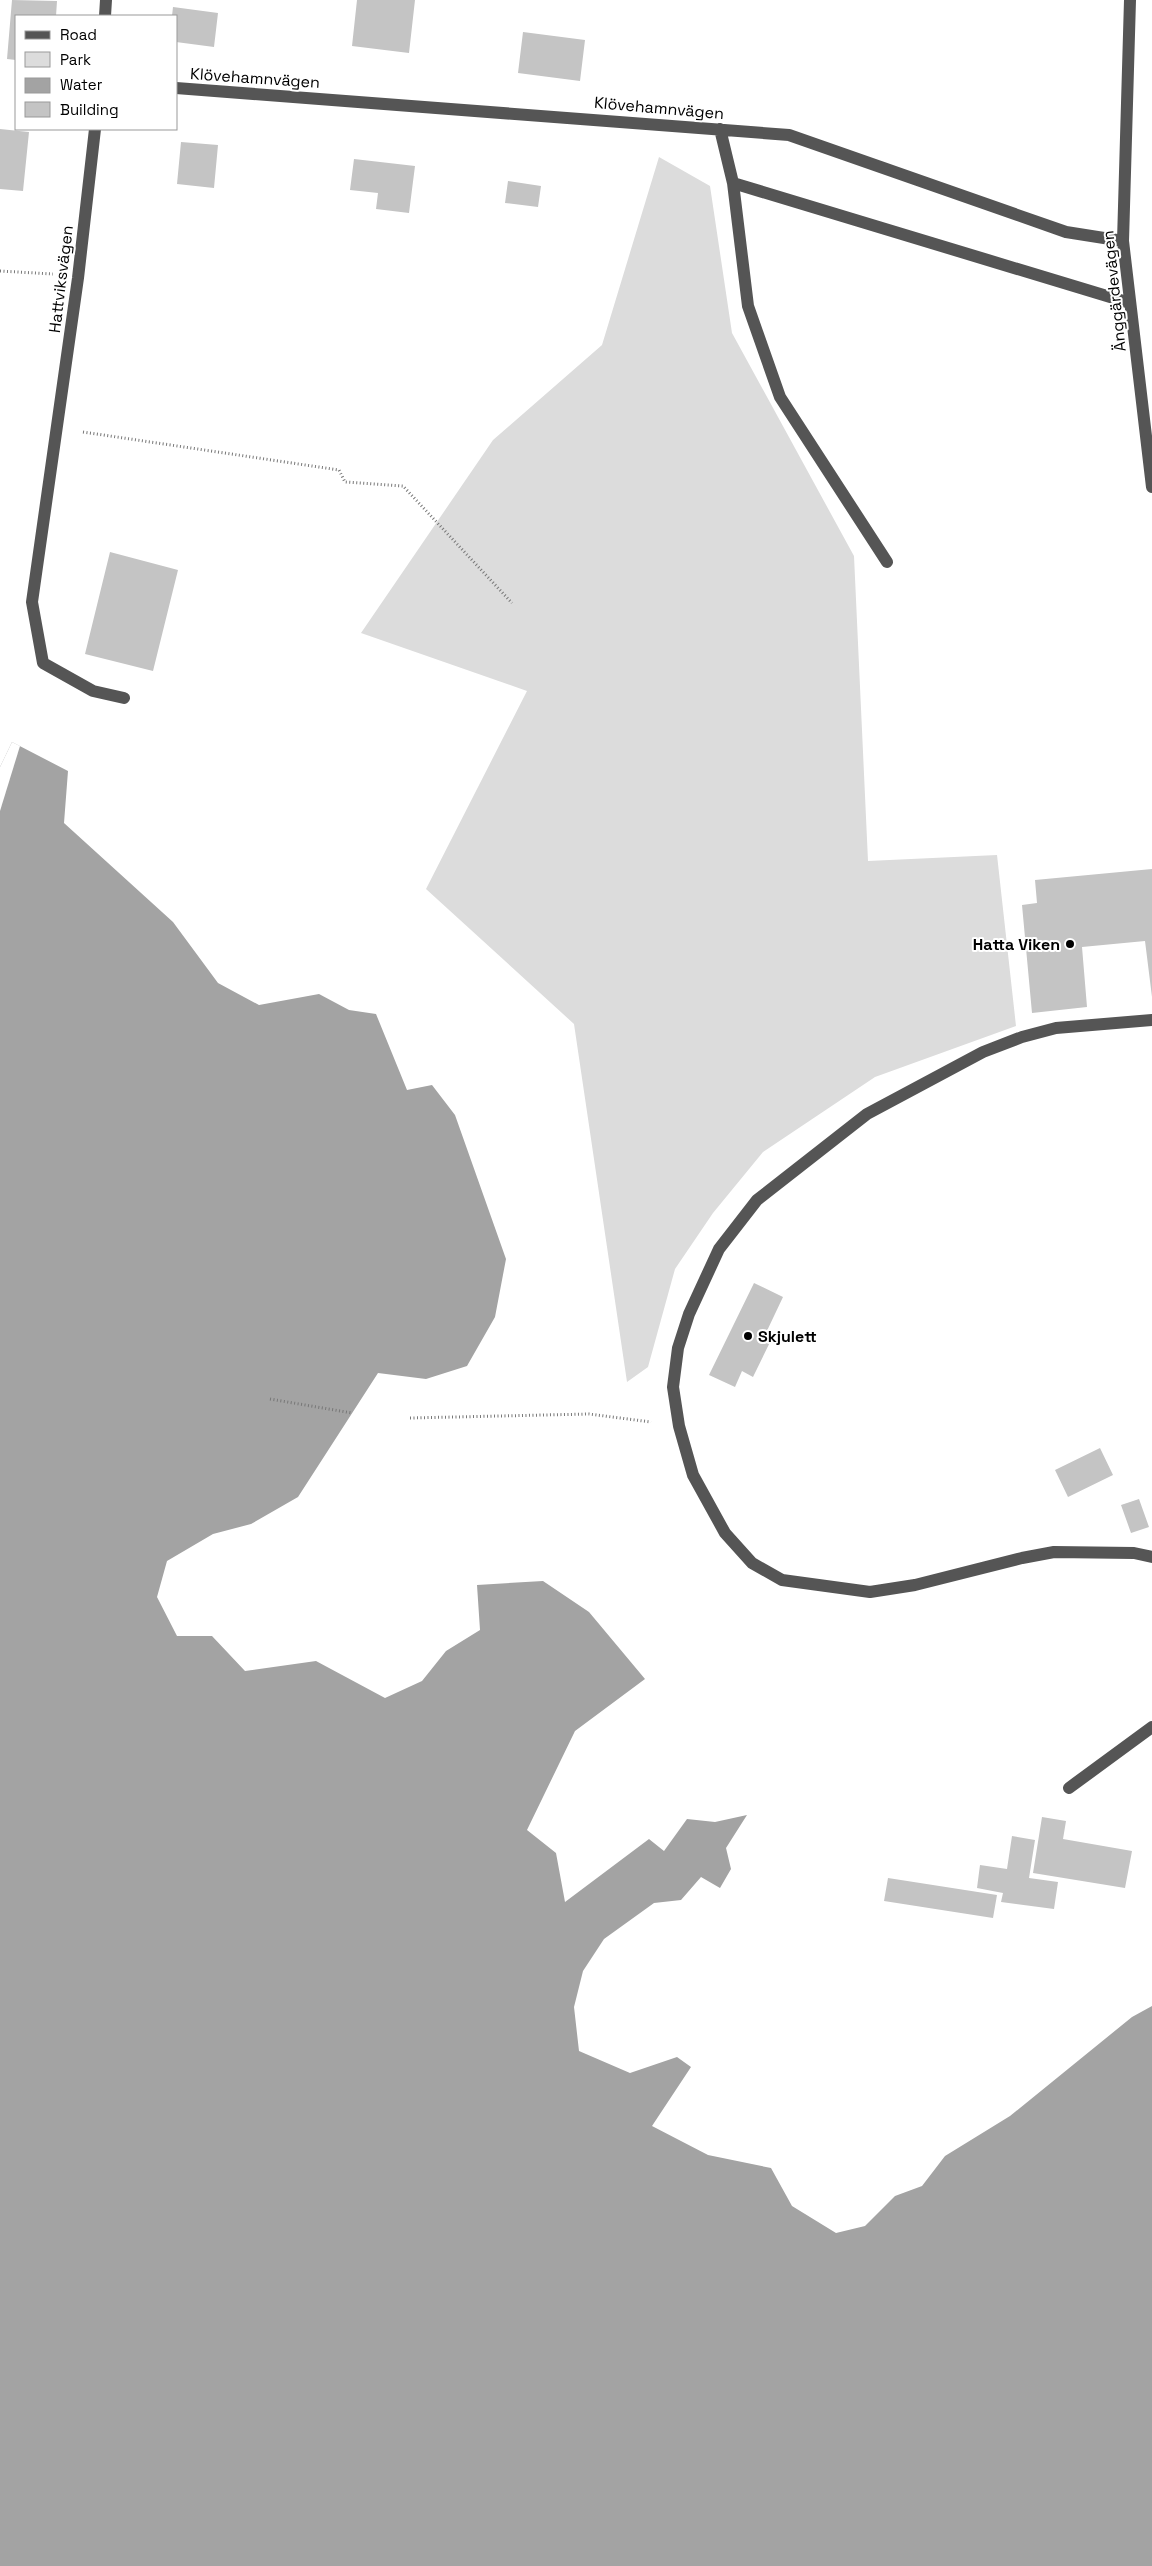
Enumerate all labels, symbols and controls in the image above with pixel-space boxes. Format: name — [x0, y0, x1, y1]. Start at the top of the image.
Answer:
legend — [15, 15, 178, 130]
text: Road — [60, 25, 97, 44]
text: Park — [60, 50, 91, 69]
street label: Klövehamnvägen — [189, 63, 321, 93]
text: Water — [60, 75, 103, 94]
street label: Klövehamnvägen — [593, 92, 725, 124]
text: Building — [60, 100, 119, 119]
street label: Hattviksvägen — [44, 224, 78, 334]
street label: Änggärdevägen — [1097, 229, 1131, 353]
place label: Hatta Viken — [973, 934, 1060, 955]
marker: Hatta Viken — [1064, 938, 1076, 950]
place label: Skjulett — [758, 1326, 817, 1347]
marker: Skjulett — [742, 1330, 754, 1342]

